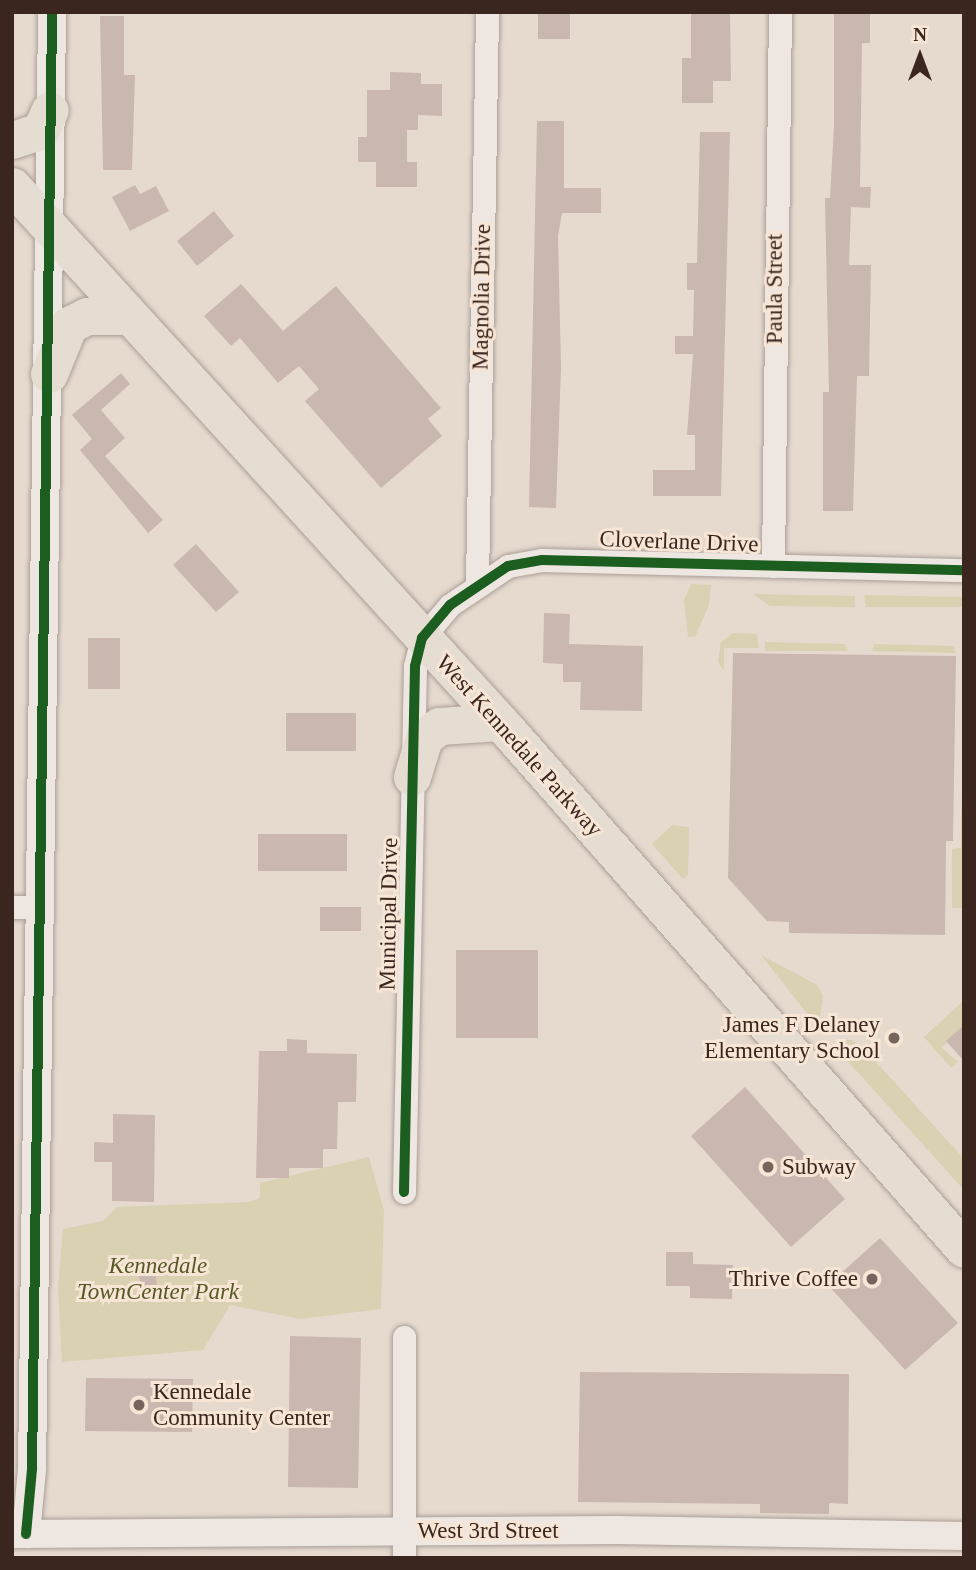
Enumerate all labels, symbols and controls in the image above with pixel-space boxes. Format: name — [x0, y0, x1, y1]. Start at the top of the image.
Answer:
north arrow — [885, 21, 955, 91]
text: N — [913, 24, 927, 45]
street label: Magnolia Drive — [467, 224, 497, 370]
street label: Paula Street — [761, 234, 789, 344]
street label: Cloverlane Drive — [599, 525, 759, 559]
street label: West Kennedale Parkway — [430, 649, 608, 843]
street label: Municipal Drive — [374, 837, 404, 991]
place label: James F Delaney Elementary School — [704, 1011, 880, 1065]
marker: James F Delaney Elementary School — [886, 1030, 902, 1046]
place label: Subway — [782, 1153, 856, 1181]
marker: Subway — [760, 1159, 776, 1175]
park label: Kennedale TownCenter Park — [77, 1252, 239, 1306]
place label: Thrive Coffee — [729, 1265, 858, 1293]
marker: Thrive Coffee — [864, 1271, 880, 1287]
place label: Kennedale Community Center — [153, 1378, 330, 1432]
marker: Kennedale Community Center — [131, 1397, 147, 1413]
street label: West 3rd Street — [417, 1517, 559, 1545]

